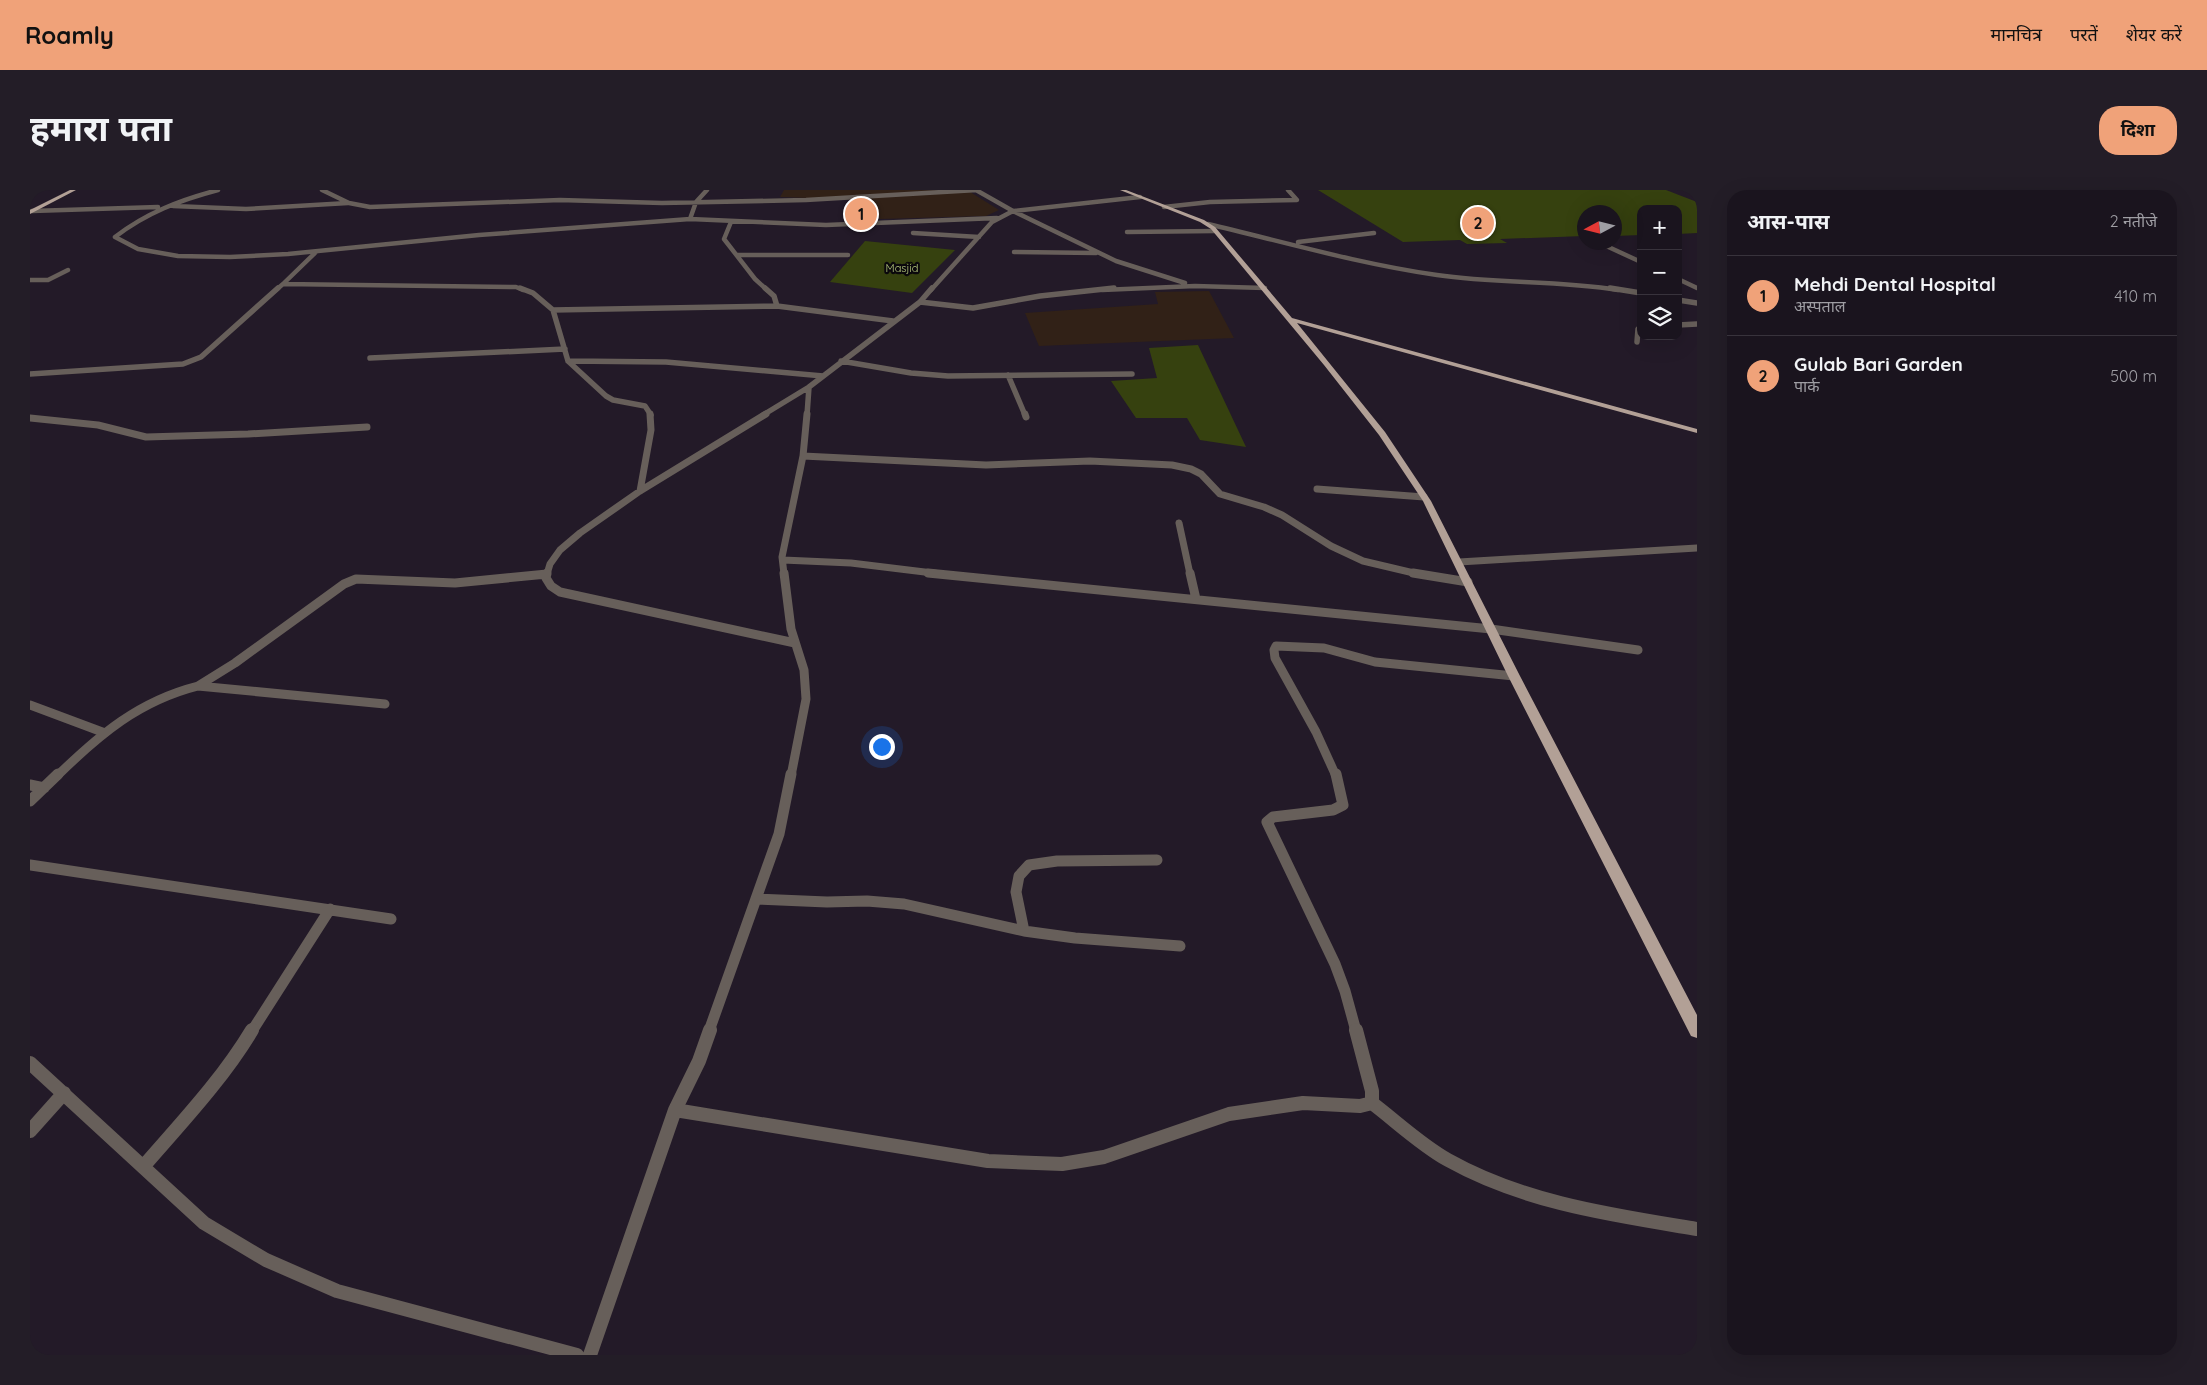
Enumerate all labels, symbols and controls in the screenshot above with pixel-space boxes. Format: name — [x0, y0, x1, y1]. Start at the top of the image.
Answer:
text: Roamly — [25, 20, 114, 50]
text: मानचित्र — [1991, 23, 2042, 46]
text: परतें — [2070, 23, 2098, 46]
text: शेयर करें — [2126, 23, 2182, 46]
text: हमारा पता — [30, 106, 172, 150]
button: दिशा — [2099, 106, 2177, 155]
pin: 1 — [845, 195, 877, 233]
pin: 2 — [1462, 204, 1494, 242]
north arrow — [1577, 205, 1622, 250]
map controls — [1637, 205, 1682, 340]
button: + — [1637, 205, 1682, 250]
text: आस-पास — [1747, 208, 1829, 234]
text: 2 नतीजे — [2110, 211, 2157, 231]
button: − — [1637, 250, 1682, 295]
park label: Masjid — [886, 261, 918, 275]
text: Mehdi Dental Hospital — [1794, 272, 1996, 296]
text: 1 — [1760, 286, 1766, 306]
text: 410 m — [2114, 286, 2157, 306]
button: layers — [1637, 295, 1682, 340]
text: अस्पताल — [1794, 296, 1846, 316]
text: Gulab Bari Garden — [1794, 352, 1963, 376]
text: 2 — [1758, 366, 1768, 386]
text: 500 m — [2110, 366, 2157, 386]
text: पार्क — [1794, 376, 1820, 396]
your location — [869, 734, 895, 760]

